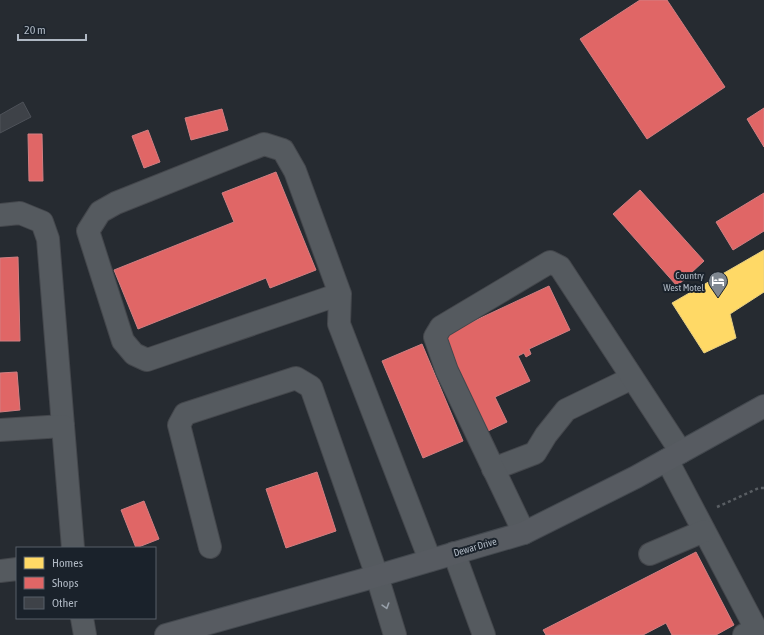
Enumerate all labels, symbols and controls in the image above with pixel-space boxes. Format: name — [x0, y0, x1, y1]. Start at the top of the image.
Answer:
scale bar — [18, 16, 86, 42]
text: 20 m — [24, 23, 46, 37]
place label: Country West Motel — [663, 270, 704, 293]
hotel icon: Country West Motel — [707, 270, 729, 298]
street label: Dewar Drive — [452, 535, 498, 558]
legend — [16, 547, 156, 619]
text: Homes — [52, 556, 83, 570]
text: Shops — [52, 576, 78, 590]
text: Other — [52, 596, 78, 610]
one-way arrow — [381, 602, 390, 609]

